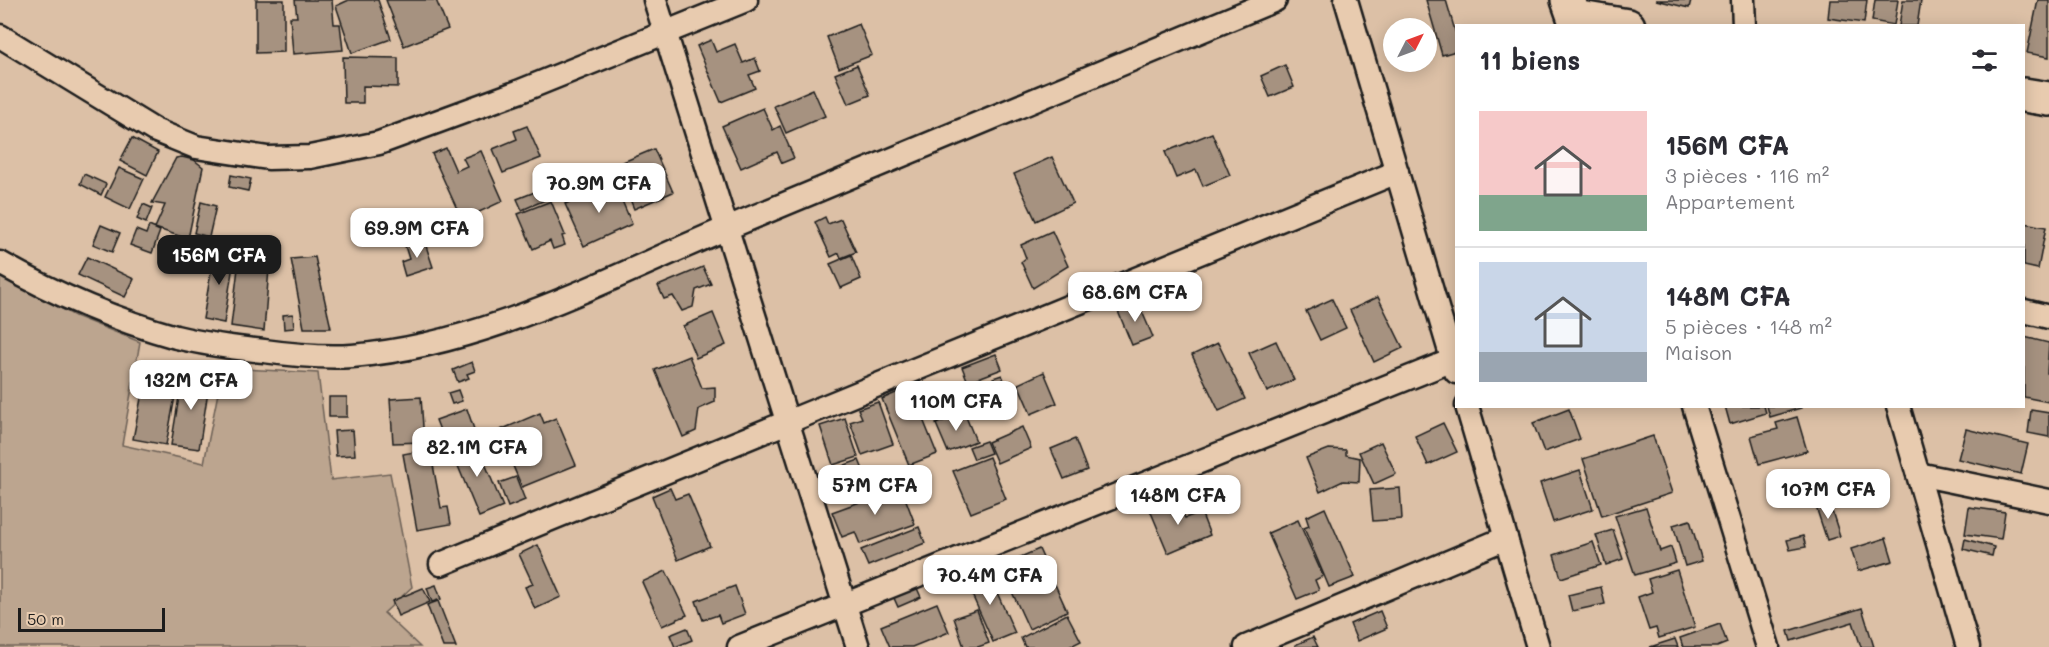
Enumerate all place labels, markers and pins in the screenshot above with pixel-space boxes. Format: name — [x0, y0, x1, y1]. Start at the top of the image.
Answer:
pin: 70.9M CFA — [530, 163, 668, 214]
pin: 69.9M CFA — [348, 208, 486, 259]
pin: 156M CFA — [157, 235, 281, 286]
pin: 68.6M CFA — [1066, 272, 1204, 323]
pin: 132M CFA — [129, 360, 253, 411]
pin: 110M CFA — [894, 381, 1018, 432]
pin: 82.1M CFA — [408, 427, 546, 478]
pin: 57M CFA — [820, 465, 930, 516]
pin: 107M CFA — [1766, 469, 1890, 520]
pin: 148M CFA — [1116, 475, 1240, 526]
pin: 70.4M CFA — [921, 555, 1059, 606]

